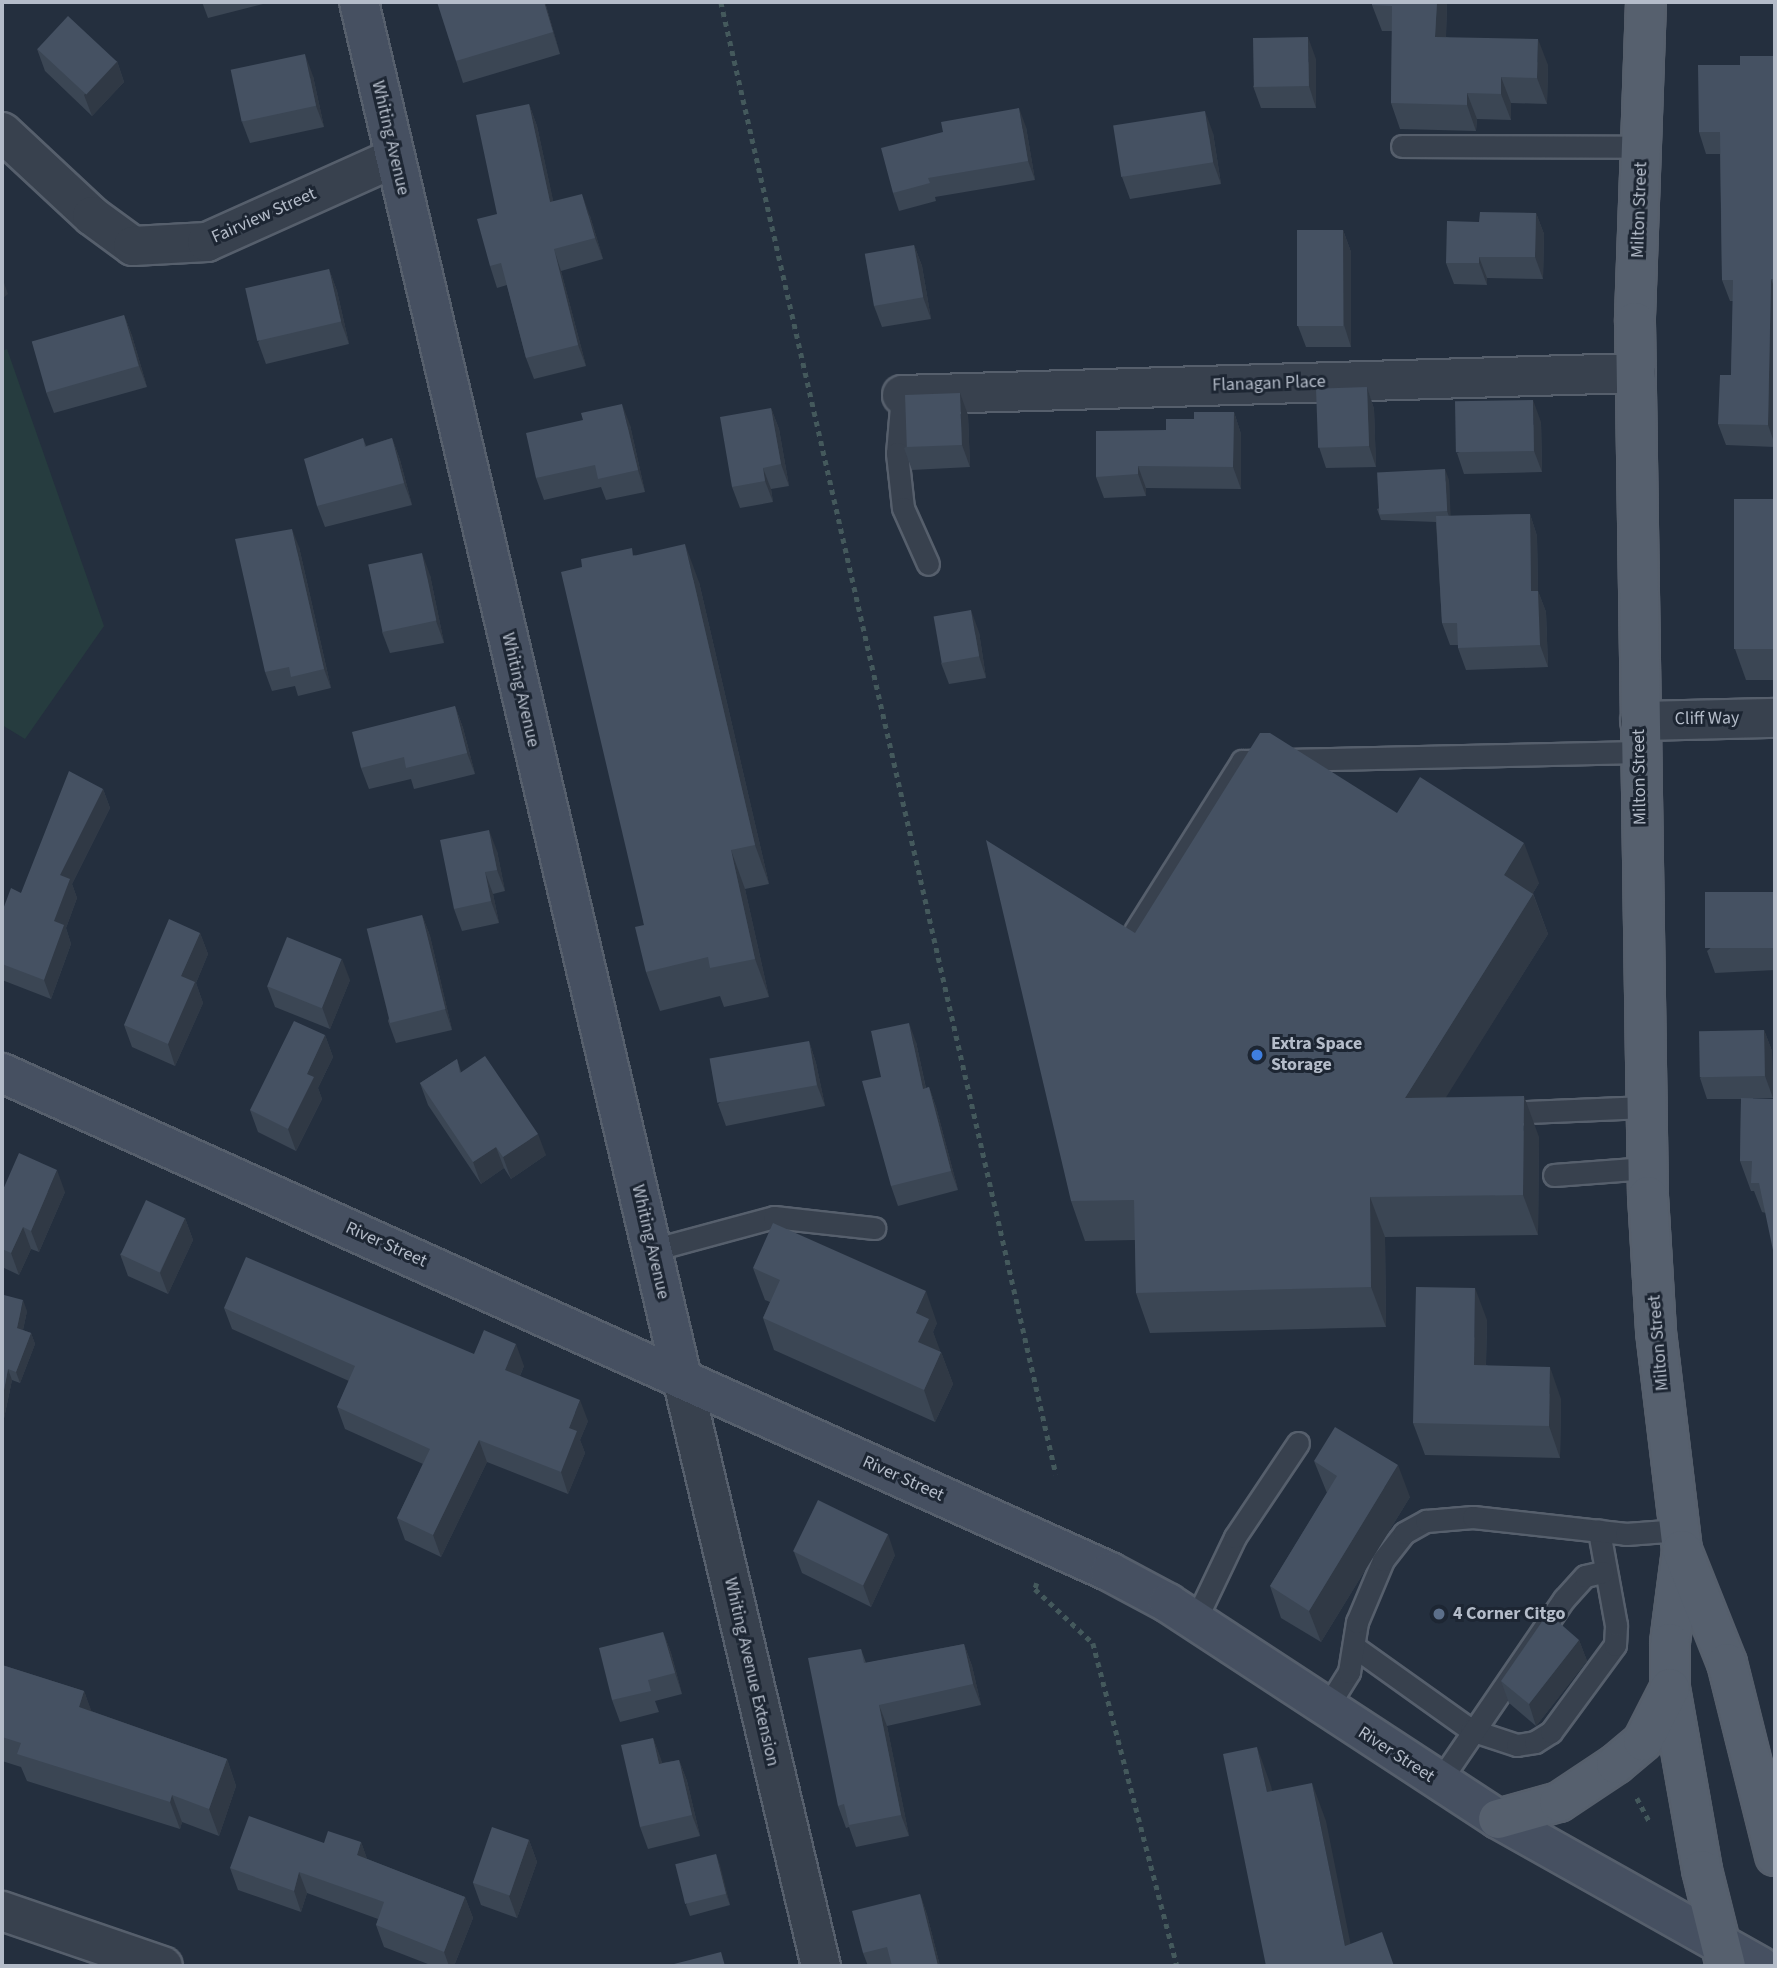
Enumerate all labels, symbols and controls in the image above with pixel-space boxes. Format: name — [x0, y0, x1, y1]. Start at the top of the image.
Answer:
street label: Whiting Avenue — [366, 79, 414, 197]
street label: Milton Street — [1628, 162, 1652, 258]
street label: Fairview Street — [208, 183, 320, 249]
street label: Flanagan Place — [1212, 371, 1326, 397]
street label: Whiting Avenue — [496, 631, 544, 749]
street label: Cliff Way — [1675, 708, 1739, 730]
street label: Milton Street — [1628, 729, 1652, 825]
place label: Extra Space Storage — [1271, 1034, 1362, 1076]
marker: Extra Space Storage — [1249, 1047, 1265, 1063]
street label: Whiting Avenue — [626, 1183, 674, 1301]
street label: River Street — [342, 1217, 430, 1273]
street label: Milton Street — [1644, 1294, 1674, 1392]
street label: River Street — [859, 1451, 947, 1507]
street label: Whiting Avenue Extension — [719, 1575, 783, 1769]
place label: 4 Corner Citgo — [1453, 1603, 1566, 1625]
marker: 4 Corner Citgo — [1431, 1606, 1447, 1622]
street label: River Street — [1354, 1722, 1438, 1788]

